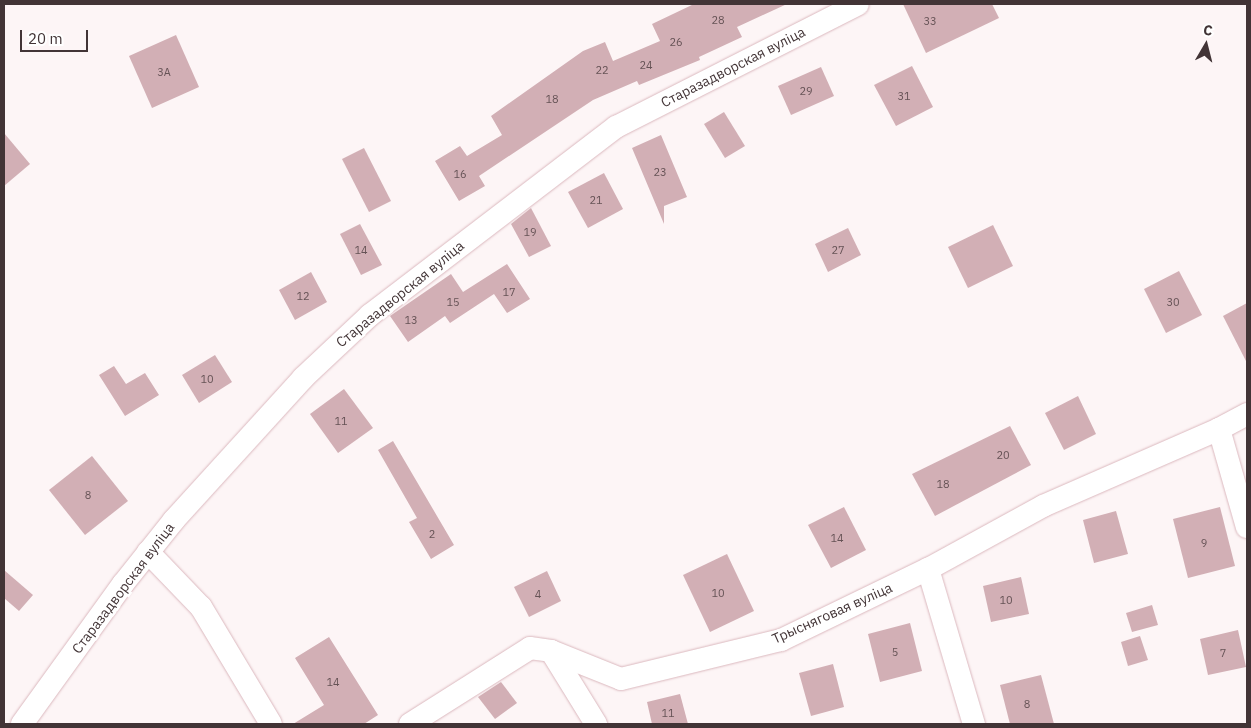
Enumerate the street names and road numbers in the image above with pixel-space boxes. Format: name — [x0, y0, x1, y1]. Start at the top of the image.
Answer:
street label: Старазадворская вуліца — [658, 23, 808, 111]
street label: Старазадворская вуліца — [333, 237, 467, 351]
street label: Старазадворская вуліца — [68, 519, 178, 657]
street label: Трысняговая вуліца — [769, 579, 895, 647]

